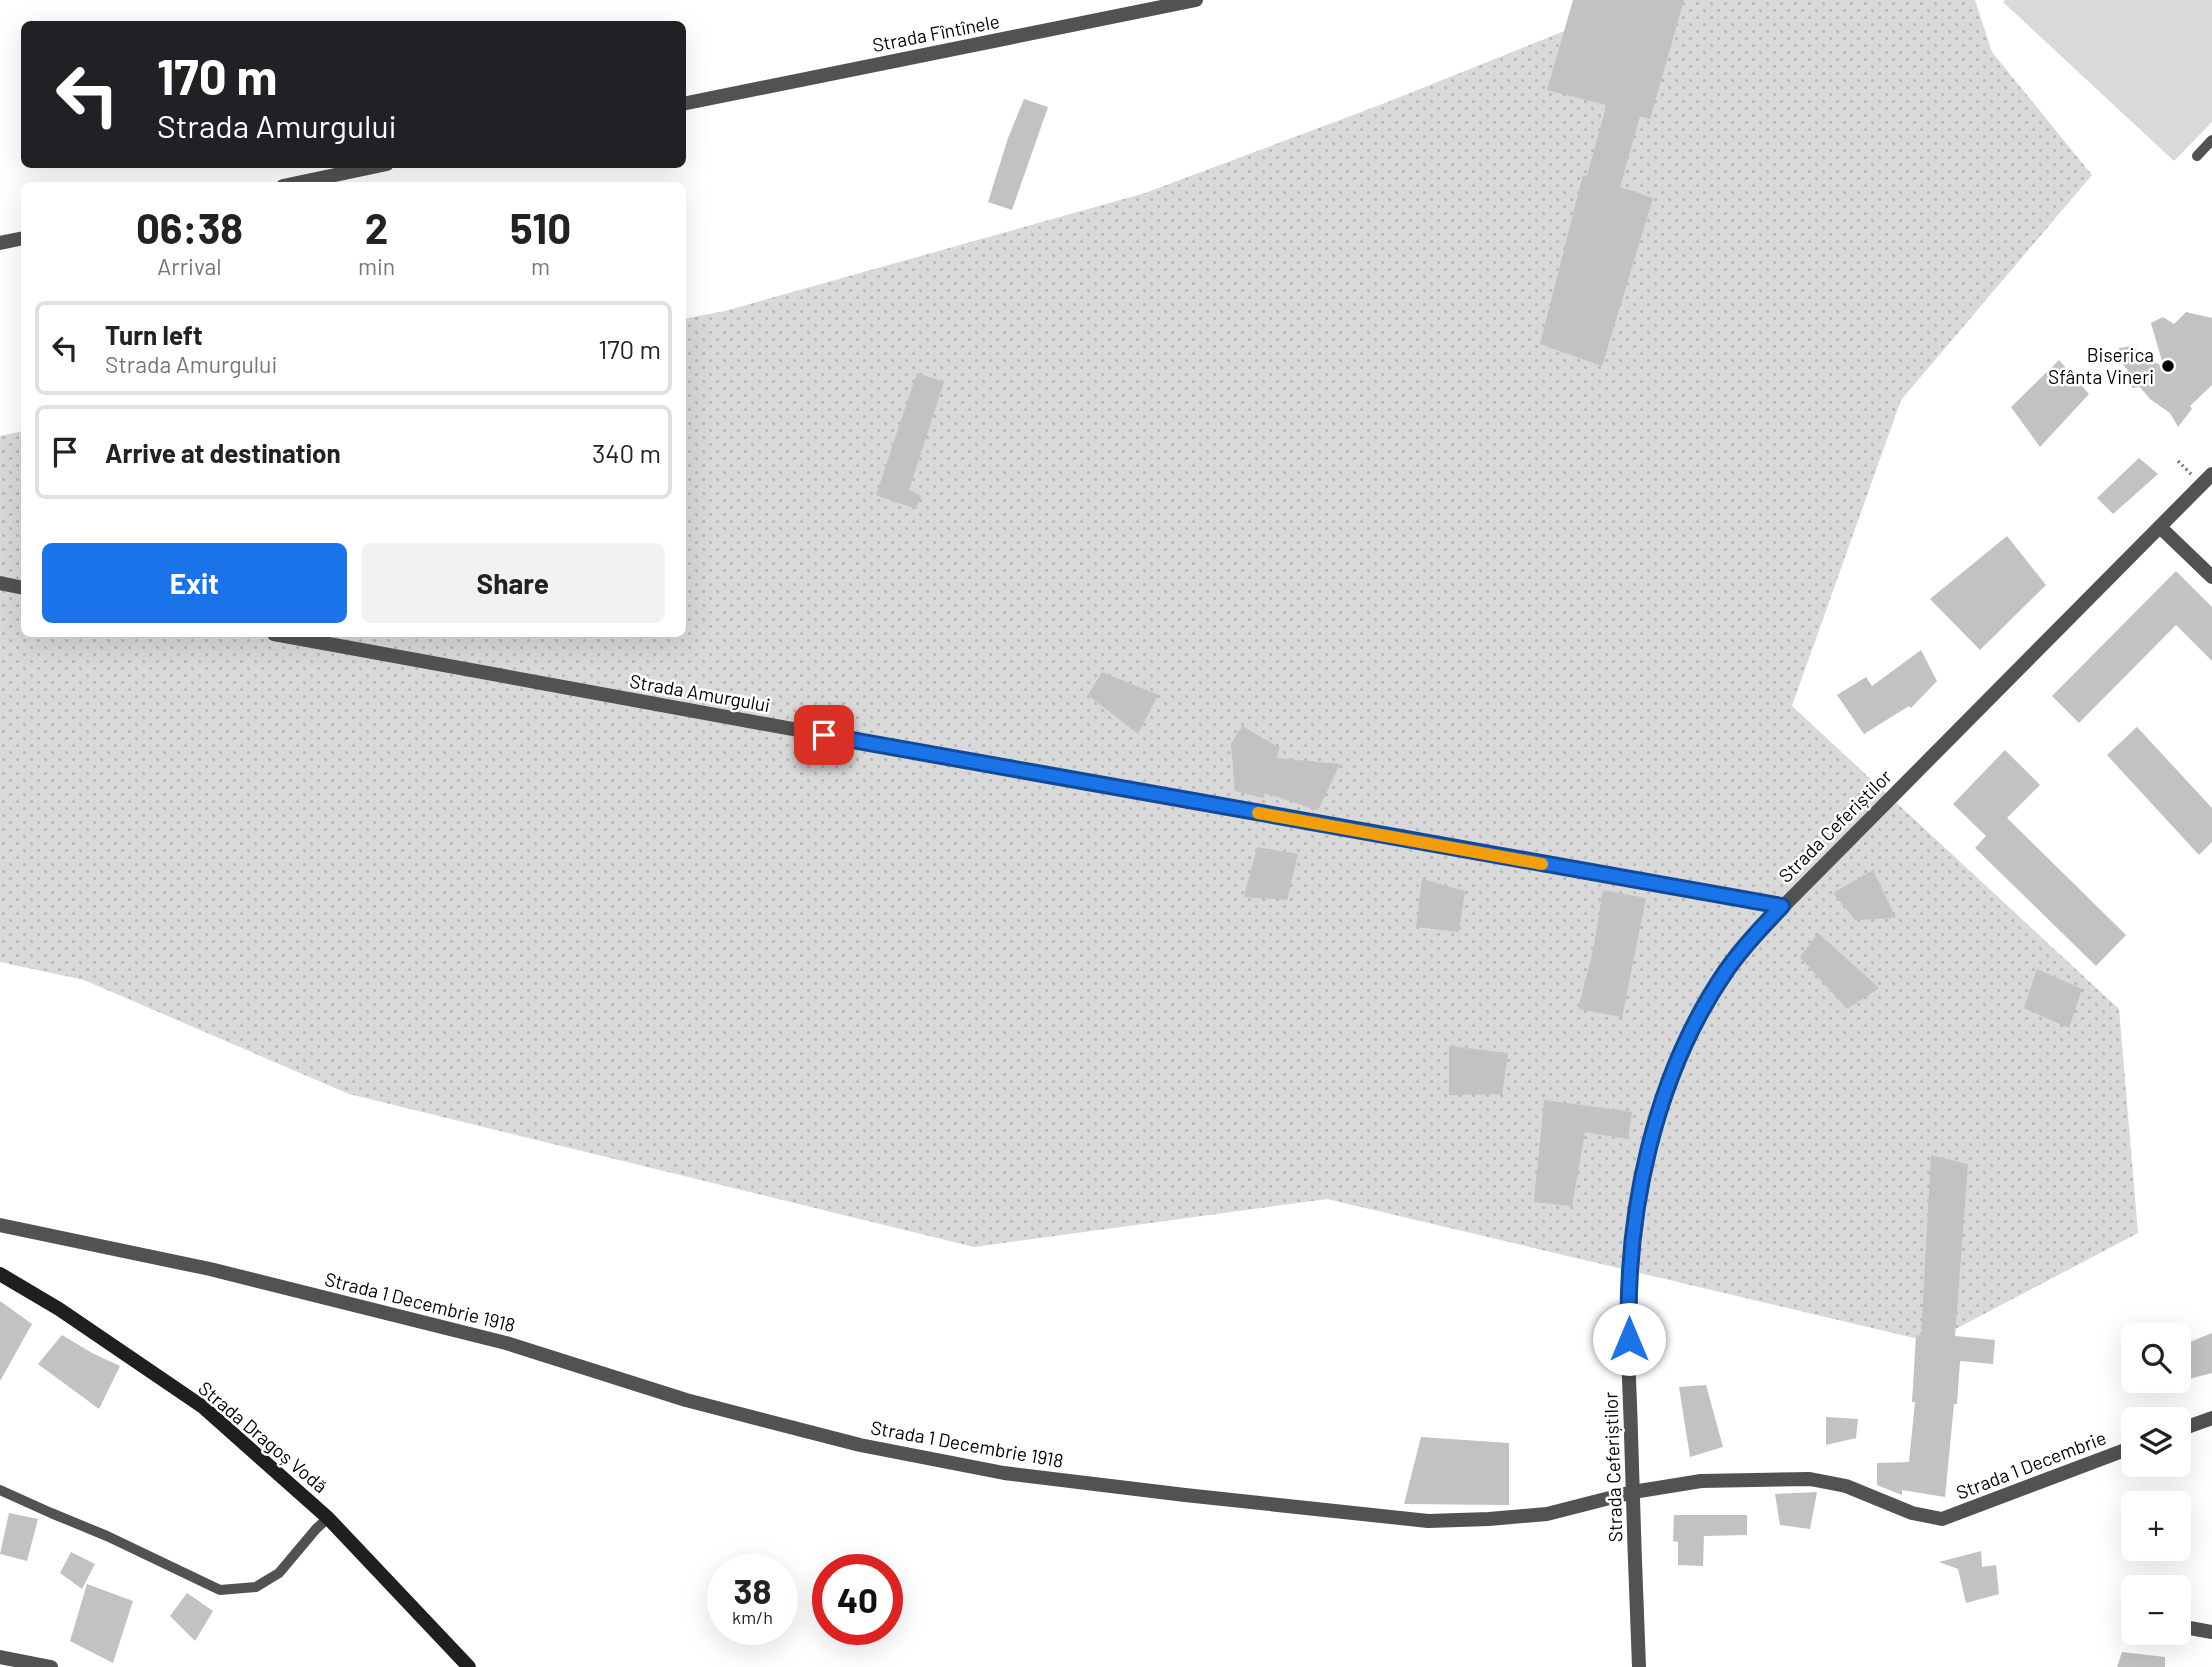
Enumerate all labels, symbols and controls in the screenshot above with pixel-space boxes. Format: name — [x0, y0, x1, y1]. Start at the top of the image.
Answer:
street label: Strada Fîntînele — [870, 9, 1002, 56]
text: 170 m — [157, 46, 277, 105]
icon: left — [42, 49, 133, 140]
text: Strada Amurgului — [157, 106, 397, 144]
text: 06:38 — [136, 202, 243, 252]
text: 2 — [365, 202, 388, 252]
text: 510 — [510, 202, 571, 252]
text: Arrival — [157, 252, 222, 280]
text: min — [358, 252, 395, 280]
text: m — [531, 252, 550, 280]
text: Turn left — [105, 319, 203, 350]
icon: left — [46, 329, 84, 367]
text: 170 m — [598, 333, 661, 364]
place label: Biserica Sfânta Vineri — [2048, 343, 2154, 388]
text: Strada Amurgului — [105, 350, 277, 378]
marker: Biserica Sfânta Vineri — [2160, 358, 2176, 374]
icon: arrive — [46, 433, 84, 471]
text: Arrive at destination — [105, 437, 341, 468]
text: 340 m — [592, 437, 661, 468]
button: Exit — [42, 543, 347, 623]
button: Share — [361, 543, 665, 623]
street label: Strada Amurgului — [628, 669, 772, 716]
pin — [794, 705, 854, 765]
icon: arrive — [805, 716, 843, 754]
street label: Strada Ceferiștilor — [1773, 764, 1896, 887]
street label: Strada 1 Decembrie 1918 — [323, 1267, 518, 1336]
position arrow — [1592, 1302, 1666, 1376]
map controls — [2121, 1323, 2191, 1645]
button: search — [2121, 1323, 2191, 1393]
street label: Strada Dragoș Vodă — [194, 1376, 332, 1497]
street label: Strada Ceferiștilor — [1598, 1391, 1627, 1543]
button: layers — [2121, 1407, 2191, 1477]
street label: Strada 1 Decembrie 1918 — [869, 1415, 1065, 1472]
street label: Strada 1 Decembrie — [1953, 1425, 2109, 1504]
button: + — [2121, 1491, 2191, 1561]
speed limit sign: 40 — [812, 1554, 903, 1645]
text: 38 — [734, 1569, 771, 1611]
button: − — [2121, 1575, 2191, 1645]
text: km/h — [732, 1606, 773, 1628]

